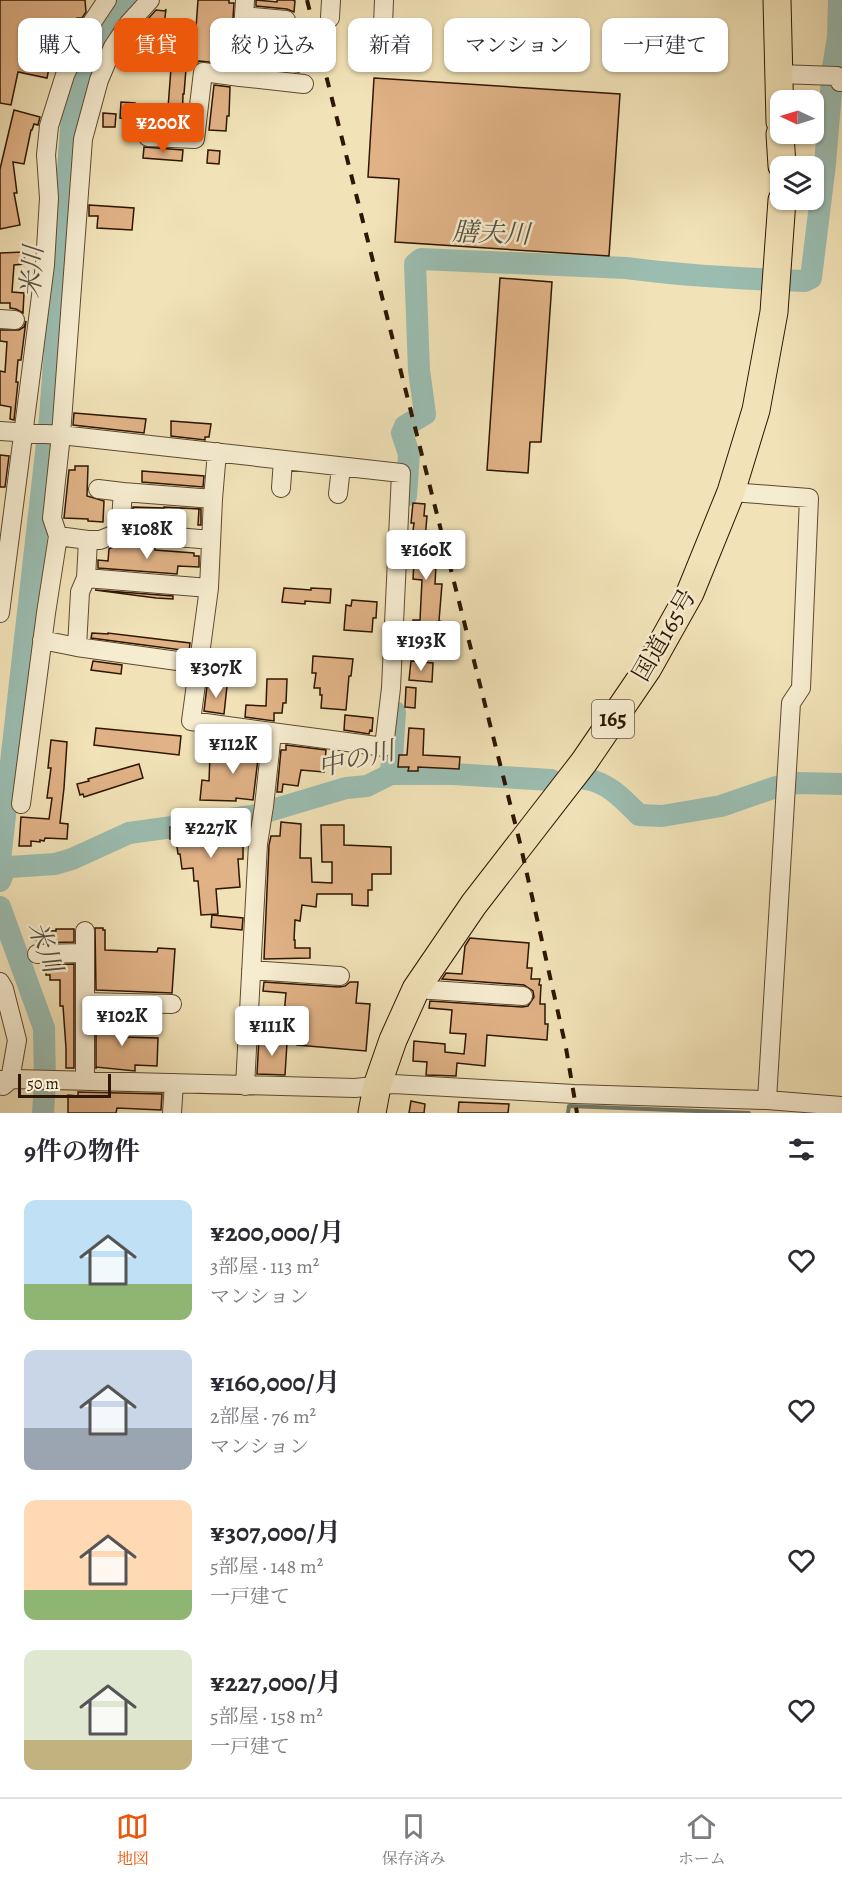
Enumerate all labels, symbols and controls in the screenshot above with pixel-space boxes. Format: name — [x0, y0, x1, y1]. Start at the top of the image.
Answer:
chip: 購入 — [18, 18, 102, 72]
chip: 賃貸 — [114, 18, 198, 72]
chip: 絞り込み — [210, 18, 336, 72]
chip: 新着 — [348, 18, 432, 72]
chip: マンション — [444, 18, 590, 72]
chip: 一戸建て — [602, 18, 728, 72]
north arrow — [770, 90, 824, 144]
map controls — [770, 90, 824, 210]
pin: ¥200K — [121, 103, 205, 154]
text: ¥200K — [136, 109, 190, 136]
button: layers — [770, 156, 824, 210]
water label: 膳夫川 — [451, 214, 534, 252]
water label: 米川 — [13, 242, 51, 299]
pin: ¥108K — [105, 509, 189, 560]
text: ¥108K — [121, 515, 173, 542]
pin: ¥160K — [384, 530, 468, 581]
text: ¥160K — [400, 536, 452, 563]
street label: 国道165号 — [625, 583, 703, 687]
pin: ¥193K — [379, 621, 463, 672]
text: ¥193K — [396, 627, 446, 654]
pin: ¥307K — [174, 648, 258, 699]
text: ¥307K — [190, 654, 242, 681]
road number: 165 — [592, 700, 634, 738]
pin: ¥112K — [191, 724, 275, 775]
text: ¥112K — [209, 730, 257, 757]
water label: 中の川 — [314, 733, 401, 785]
pin: ¥227K — [169, 808, 253, 859]
text: ¥227K — [185, 814, 237, 841]
water label: 米川 — [20, 917, 71, 980]
pin: ¥102K — [80, 996, 164, 1047]
text: ¥102K — [96, 1002, 148, 1029]
pin: ¥111K — [230, 1006, 314, 1057]
text: ¥111K — [249, 1012, 295, 1039]
scale bar — [18, 1071, 111, 1098]
text: 50 m — [27, 1073, 59, 1095]
icon: filters — [785, 1133, 818, 1166]
text: 9件の物件 — [24, 1134, 140, 1169]
text: ¥200,000/月 — [210, 1215, 344, 1250]
icon: home — [72, 1224, 144, 1296]
icon: heart — [785, 1244, 818, 1277]
text: 3部屋 · 113 m² — [210, 1253, 319, 1280]
text: マンション — [210, 1283, 309, 1310]
text: ¥160,000/月 — [210, 1365, 340, 1400]
icon: home — [72, 1374, 144, 1446]
icon: heart — [785, 1394, 818, 1427]
text: 2部屋 · 76 m² — [210, 1403, 316, 1430]
text: マンション — [210, 1433, 309, 1460]
text: ¥307,000/月 — [210, 1515, 341, 1550]
icon: home — [72, 1524, 144, 1596]
icon: heart — [785, 1544, 818, 1577]
text: 5部屋 · 148 m² — [210, 1553, 323, 1580]
text: 一戸建て — [210, 1583, 290, 1610]
text: ¥227,000/月 — [210, 1665, 342, 1700]
icon: home — [72, 1674, 144, 1746]
icon: heart — [785, 1694, 818, 1727]
text: 5部屋 · 158 m² — [210, 1703, 323, 1730]
text: 一戸建て — [210, 1733, 290, 1760]
tab: 地図 — [116, 1810, 149, 1870]
tab: 保存済み — [381, 1810, 445, 1870]
tab: ホーム — [678, 1810, 726, 1870]

